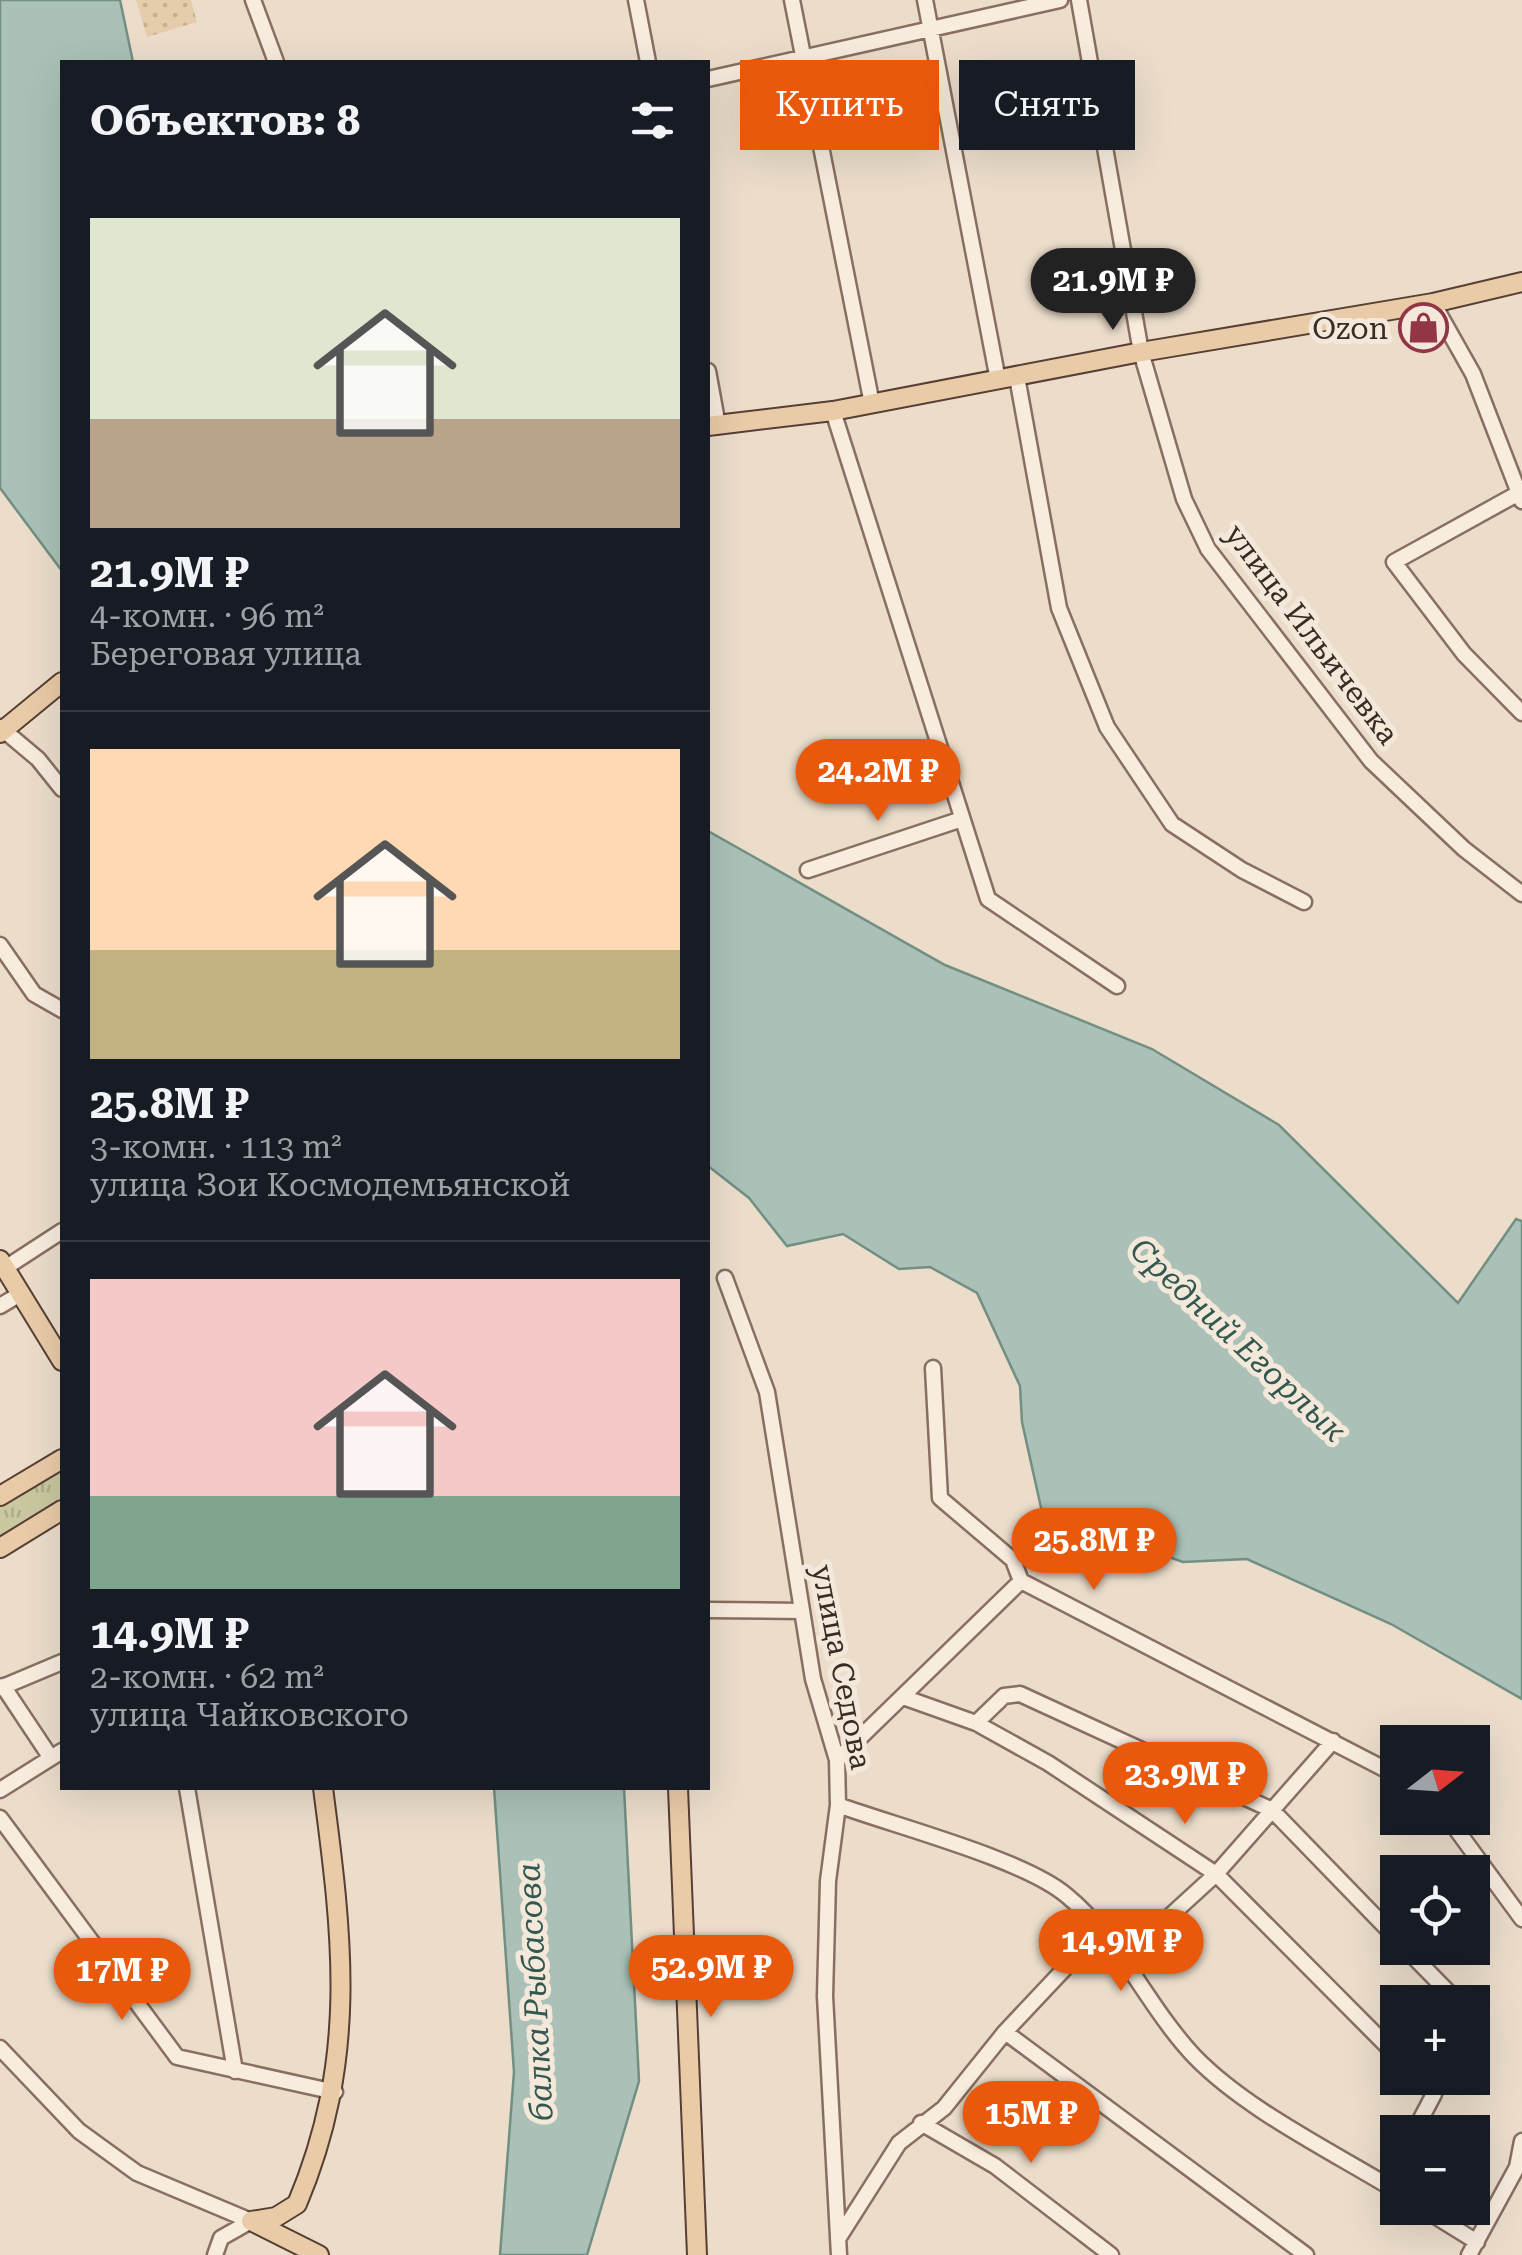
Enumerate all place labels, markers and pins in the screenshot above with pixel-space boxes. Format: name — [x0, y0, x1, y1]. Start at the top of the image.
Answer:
pin: 21.9M ₽ — [1021, 248, 1205, 333]
shop icon: Ozon — [1397, 302, 1449, 354]
place label: Ozon — [1312, 311, 1388, 346]
pin: 24.2M ₽ — [786, 739, 970, 824]
pin: 25.8M ₽ — [1002, 1508, 1186, 1593]
pin: 23.9M ₽ — [1093, 1742, 1277, 1827]
pin: 14.9M ₽ — [1029, 1909, 1213, 1994]
pin: 52.9M ₽ — [619, 1935, 803, 2020]
pin: 17M ₽ — [52, 1938, 192, 2023]
pin: 15M ₽ — [961, 2081, 1101, 2166]

